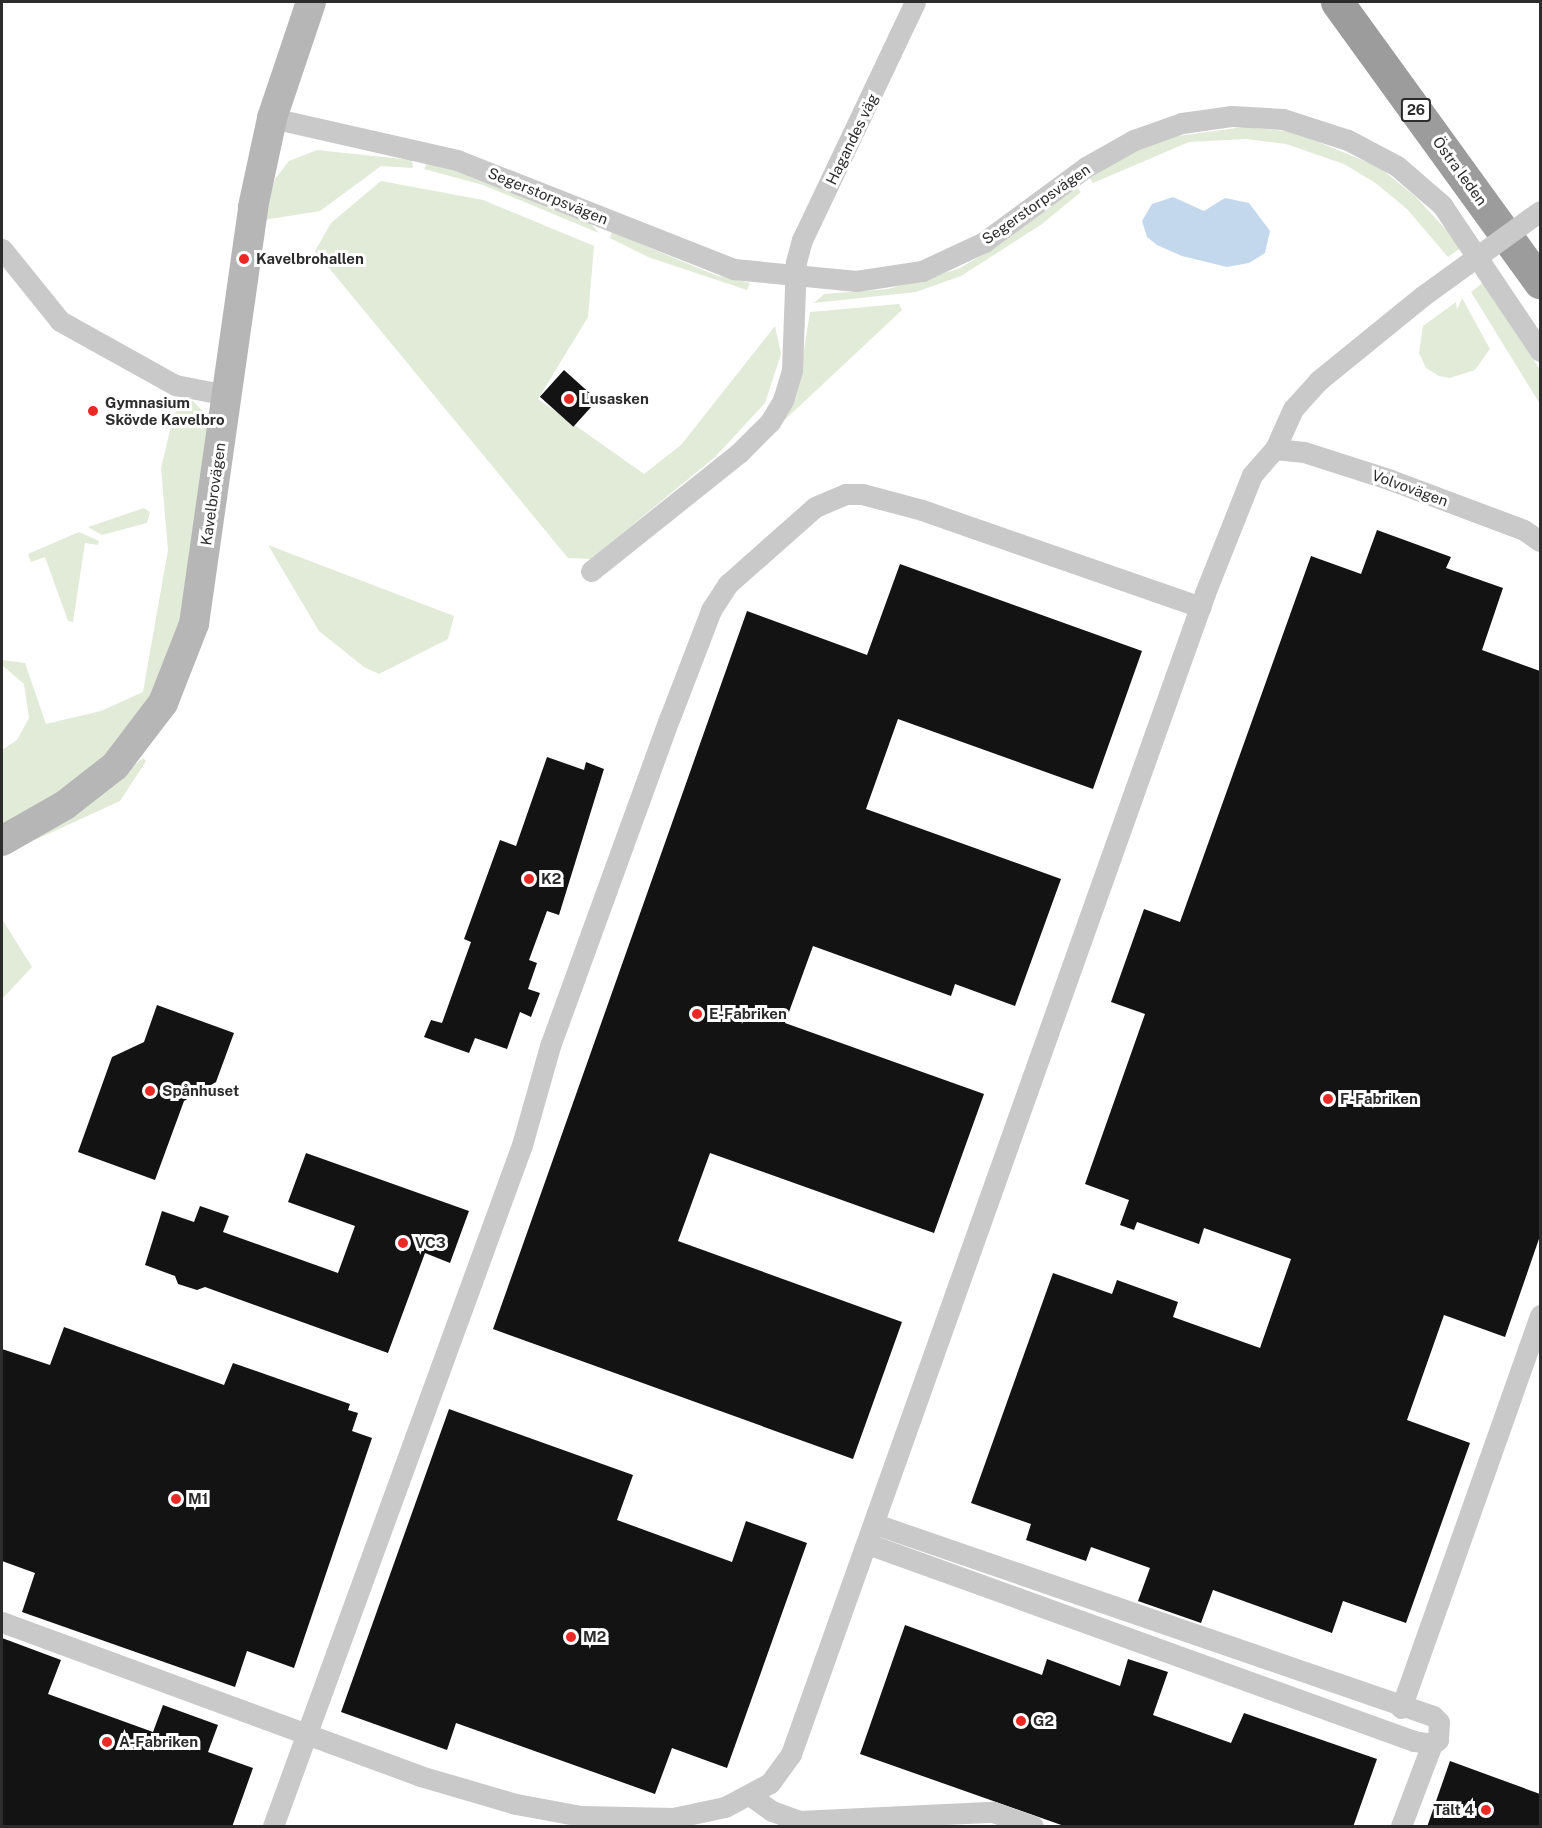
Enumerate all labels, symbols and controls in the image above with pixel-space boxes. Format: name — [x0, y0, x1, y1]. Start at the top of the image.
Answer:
street label: Hagandes väg — [822, 90, 882, 188]
road number: 26 — [1400, 99, 1432, 121]
street label: Östra leden — [1429, 133, 1491, 209]
street label: Segerstorpsvägen — [979, 160, 1093, 248]
street label: Segerstorpsvägen — [485, 164, 611, 228]
place label: Kavelbrohallen — [256, 250, 364, 268]
marker: Kavelbrohallen — [237, 252, 251, 266]
place label: Lusasken — [581, 390, 649, 408]
marker: Lusasken — [562, 392, 576, 406]
place label: Gymnasium Skövde Kavelbro — [105, 393, 225, 428]
marker: Gymnasium Skövde Kavelbro — [86, 404, 100, 418]
street label: Kavelbrovägen — [197, 442, 229, 546]
street label: Volvovägen — [1369, 466, 1451, 510]
place label: K2 — [541, 870, 561, 888]
marker: K2 — [522, 872, 536, 886]
place label: E-Fabriken — [709, 1005, 787, 1023]
marker: E-Fabriken — [690, 1007, 704, 1021]
place label: Spånhuset — [162, 1082, 239, 1100]
marker: Spånhuset — [143, 1084, 157, 1098]
place label: F-Fabriken — [1340, 1090, 1418, 1108]
marker: F-Fabriken — [1321, 1092, 1335, 1106]
place label: VC3 — [415, 1234, 446, 1252]
marker: VC3 — [396, 1236, 410, 1250]
place label: M1 — [188, 1490, 208, 1508]
marker: M1 — [169, 1492, 183, 1506]
place label: M2 — [583, 1628, 606, 1646]
marker: M2 — [564, 1630, 578, 1644]
place label: G2 — [1033, 1712, 1054, 1730]
marker: G2 — [1014, 1714, 1028, 1728]
place label: A-Fabriken — [119, 1733, 198, 1751]
marker: A-Fabriken — [100, 1735, 114, 1749]
place label: Tält 4 — [1433, 1801, 1474, 1819]
marker: Tält 4 — [1479, 1803, 1493, 1817]

